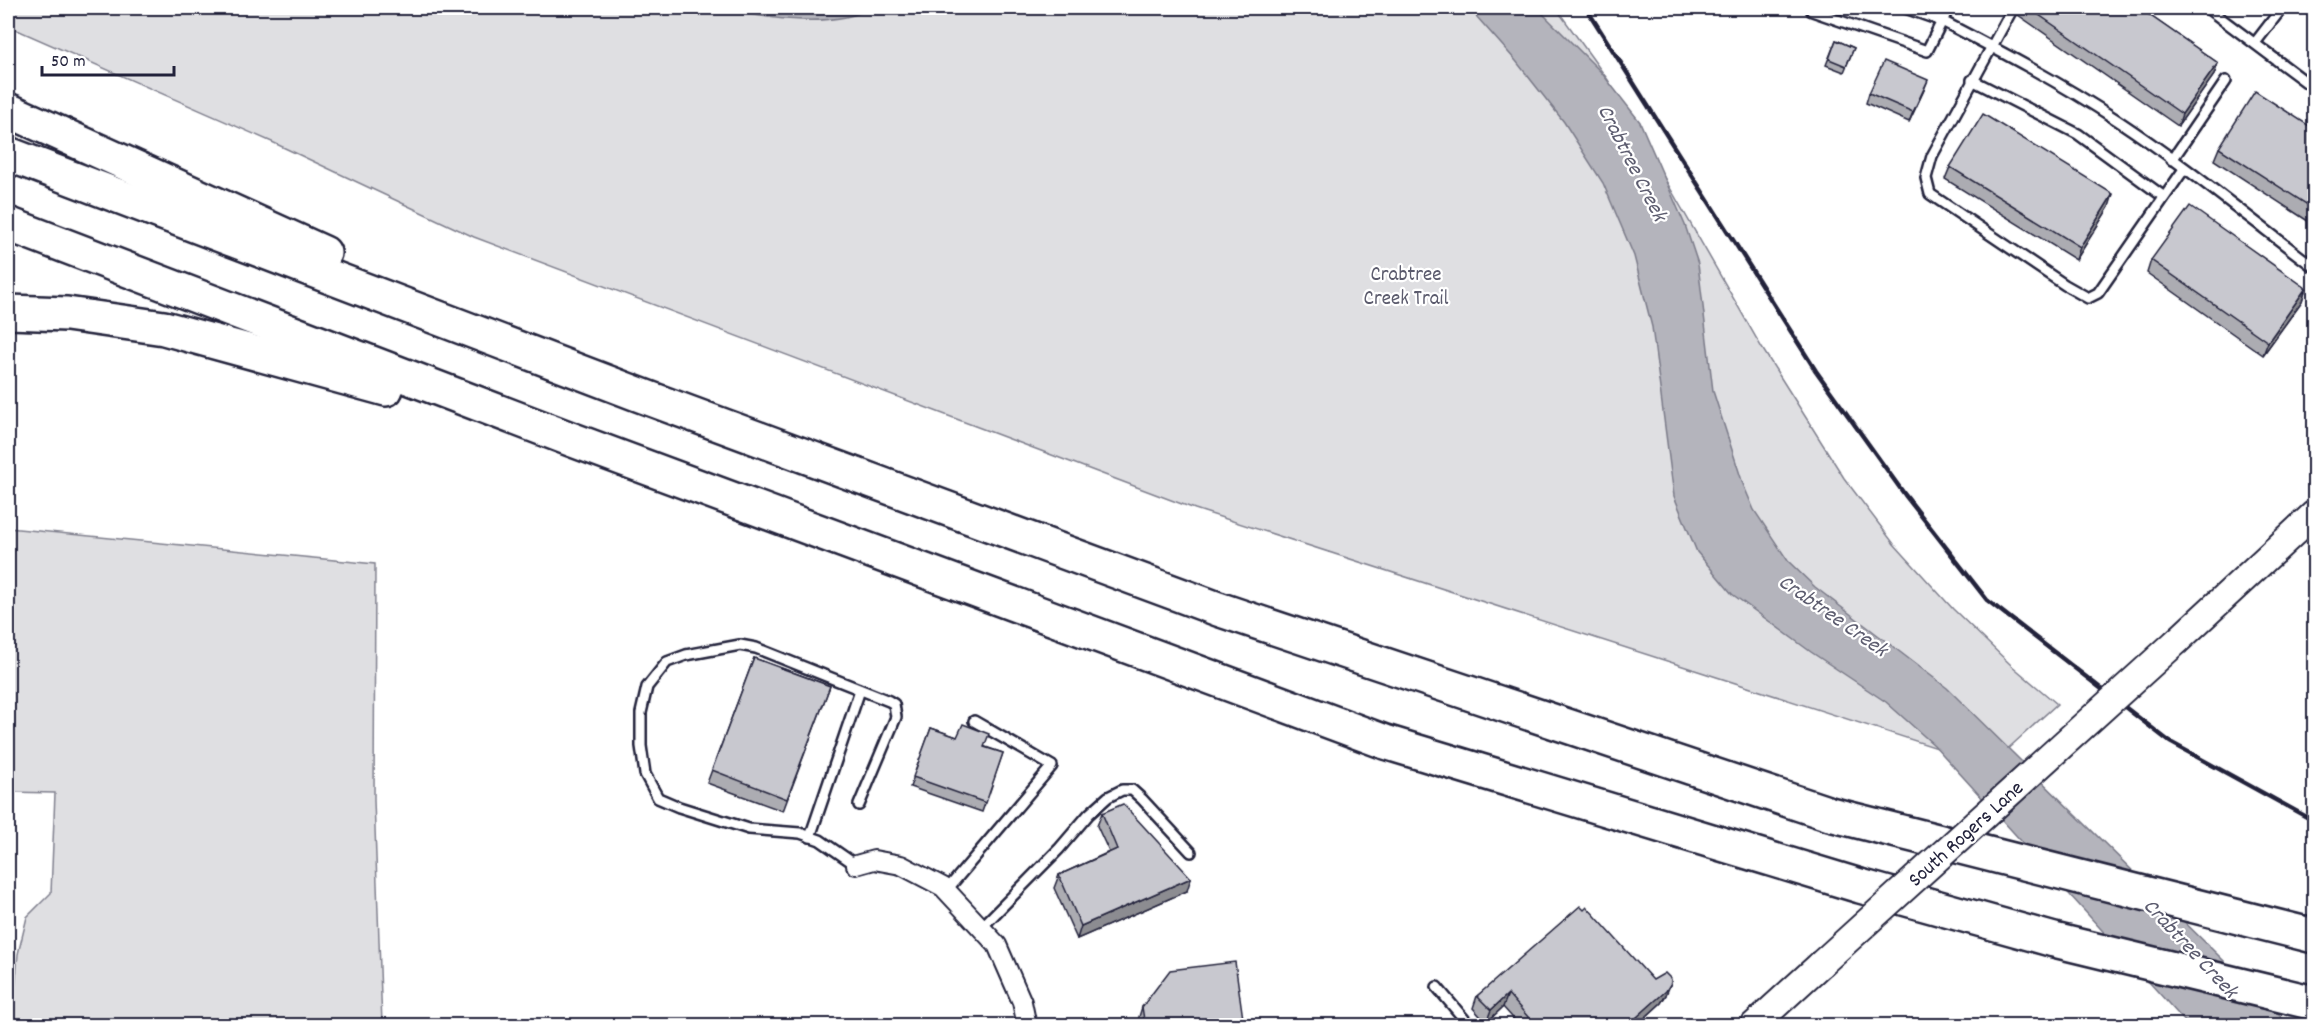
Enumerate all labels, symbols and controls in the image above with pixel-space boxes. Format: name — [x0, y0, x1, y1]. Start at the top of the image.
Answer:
scale bar — [42, 39, 174, 77]
text: 50 m — [51, 50, 86, 75]
water label: Crabtree Creek — [1588, 100, 1674, 229]
park label: Crabtree Creek Trail — [1364, 261, 1448, 315]
water label: Crabtree Creek — [1771, 568, 1895, 667]
street label: South Rogers Lane — [1902, 775, 2032, 895]
water label: Crabtree Creek — [2135, 892, 2245, 1008]

